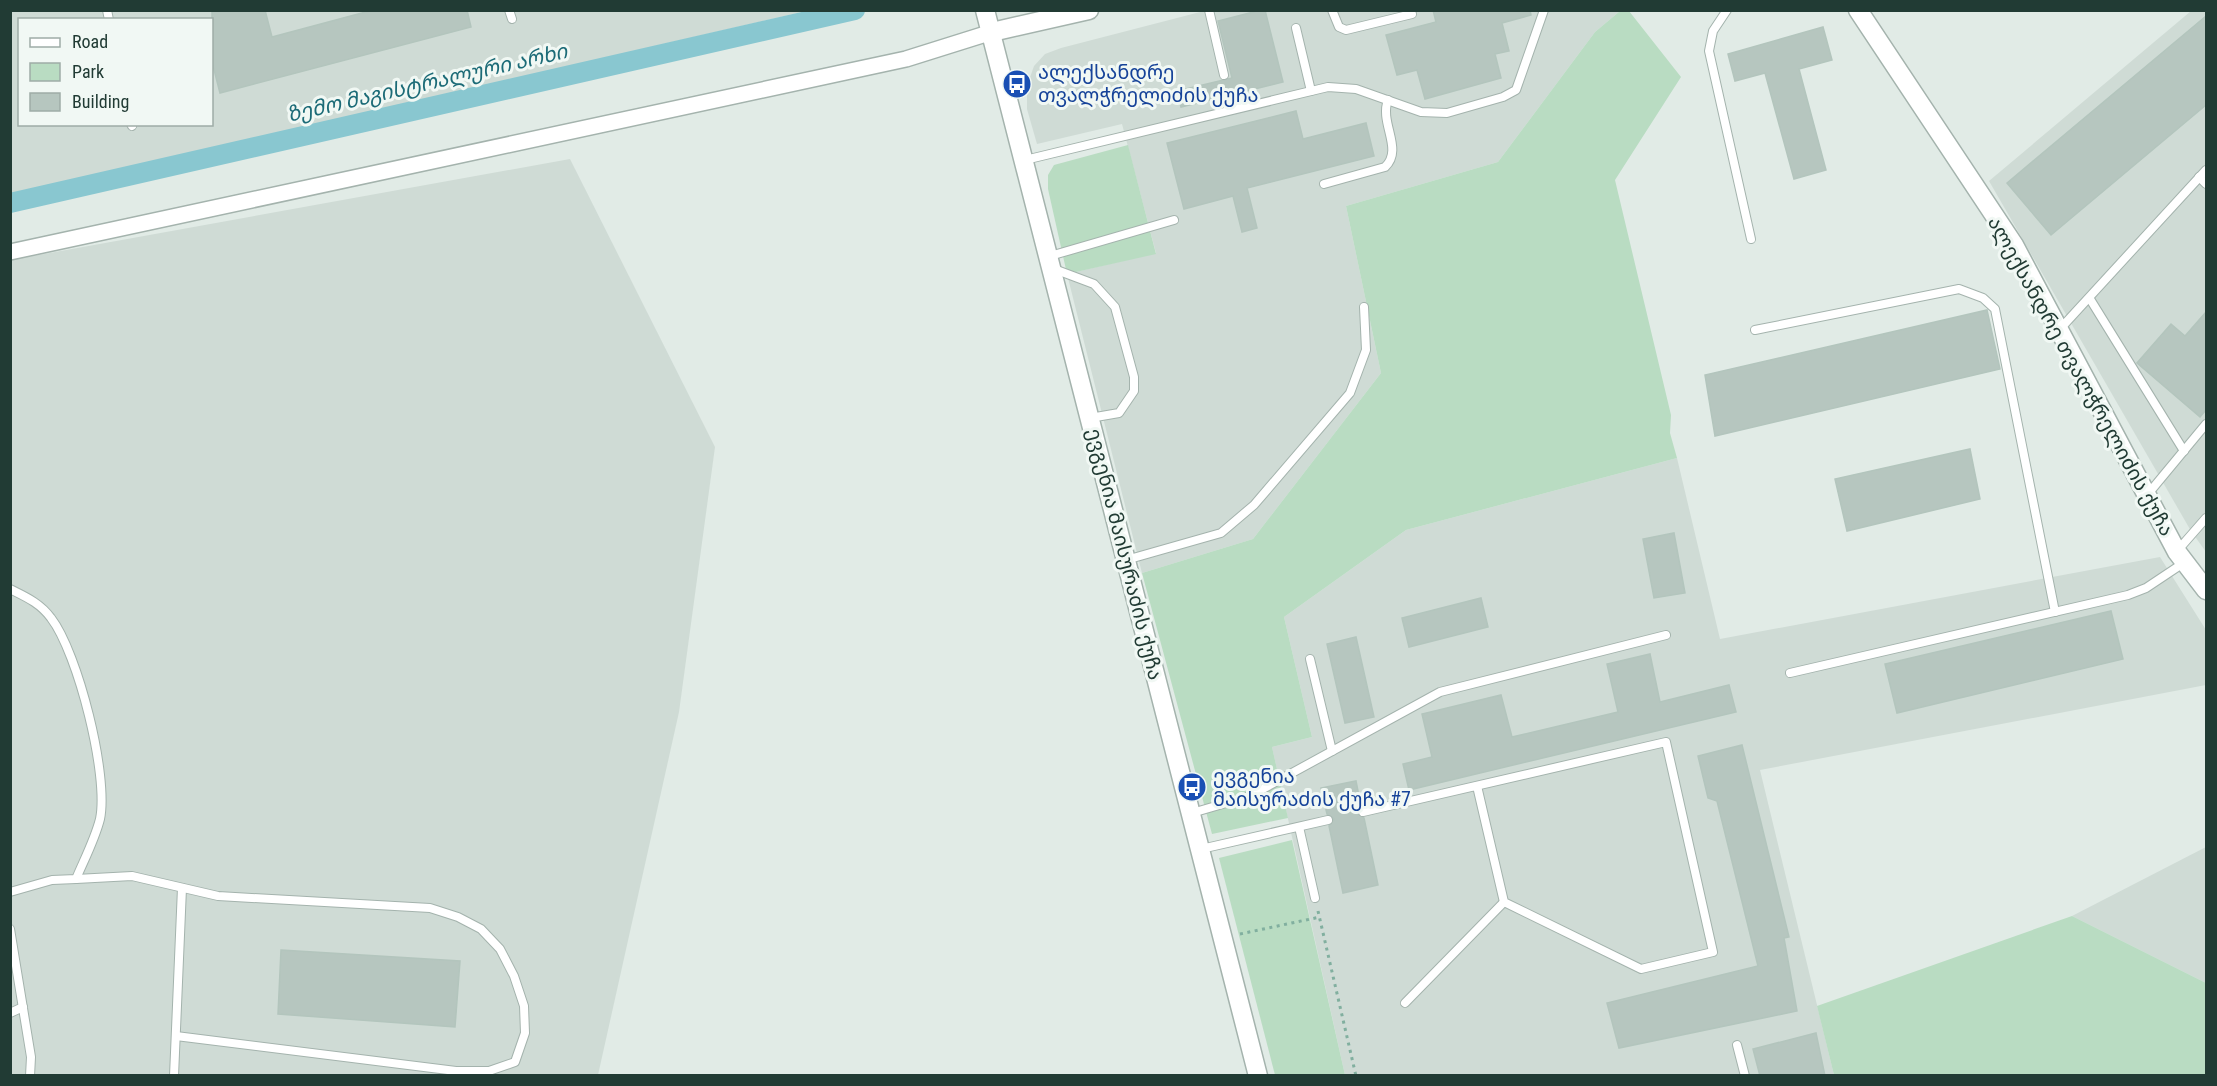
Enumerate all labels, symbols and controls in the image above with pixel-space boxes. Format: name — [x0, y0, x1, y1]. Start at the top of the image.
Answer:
legend — [18, 18, 213, 126]
text: Road — [72, 31, 108, 52]
water label: ზემო მაგისტრალური არხი — [285, 39, 571, 128]
place label: ალექსანდრე თვალჭრელიძის ქუჩა — [1038, 60, 1259, 108]
text: Park — [72, 61, 104, 82]
bus stop icon: ალექსანდრე თვალჭრელიძის ქუჩა — [1001, 68, 1033, 100]
text: Building — [72, 91, 129, 112]
street label: ალექსანდრე თვალჭრელიძის ქუჩა — [1982, 212, 2179, 540]
street label: ევგენია მაისურაძის ქუჩა — [1082, 426, 1168, 682]
place label: ევგენია მაისურაძის ქუჩა #7 — [1213, 764, 1411, 811]
bus stop icon: ევგენია მაისურაძის ქუჩა #7 — [1176, 771, 1208, 803]

